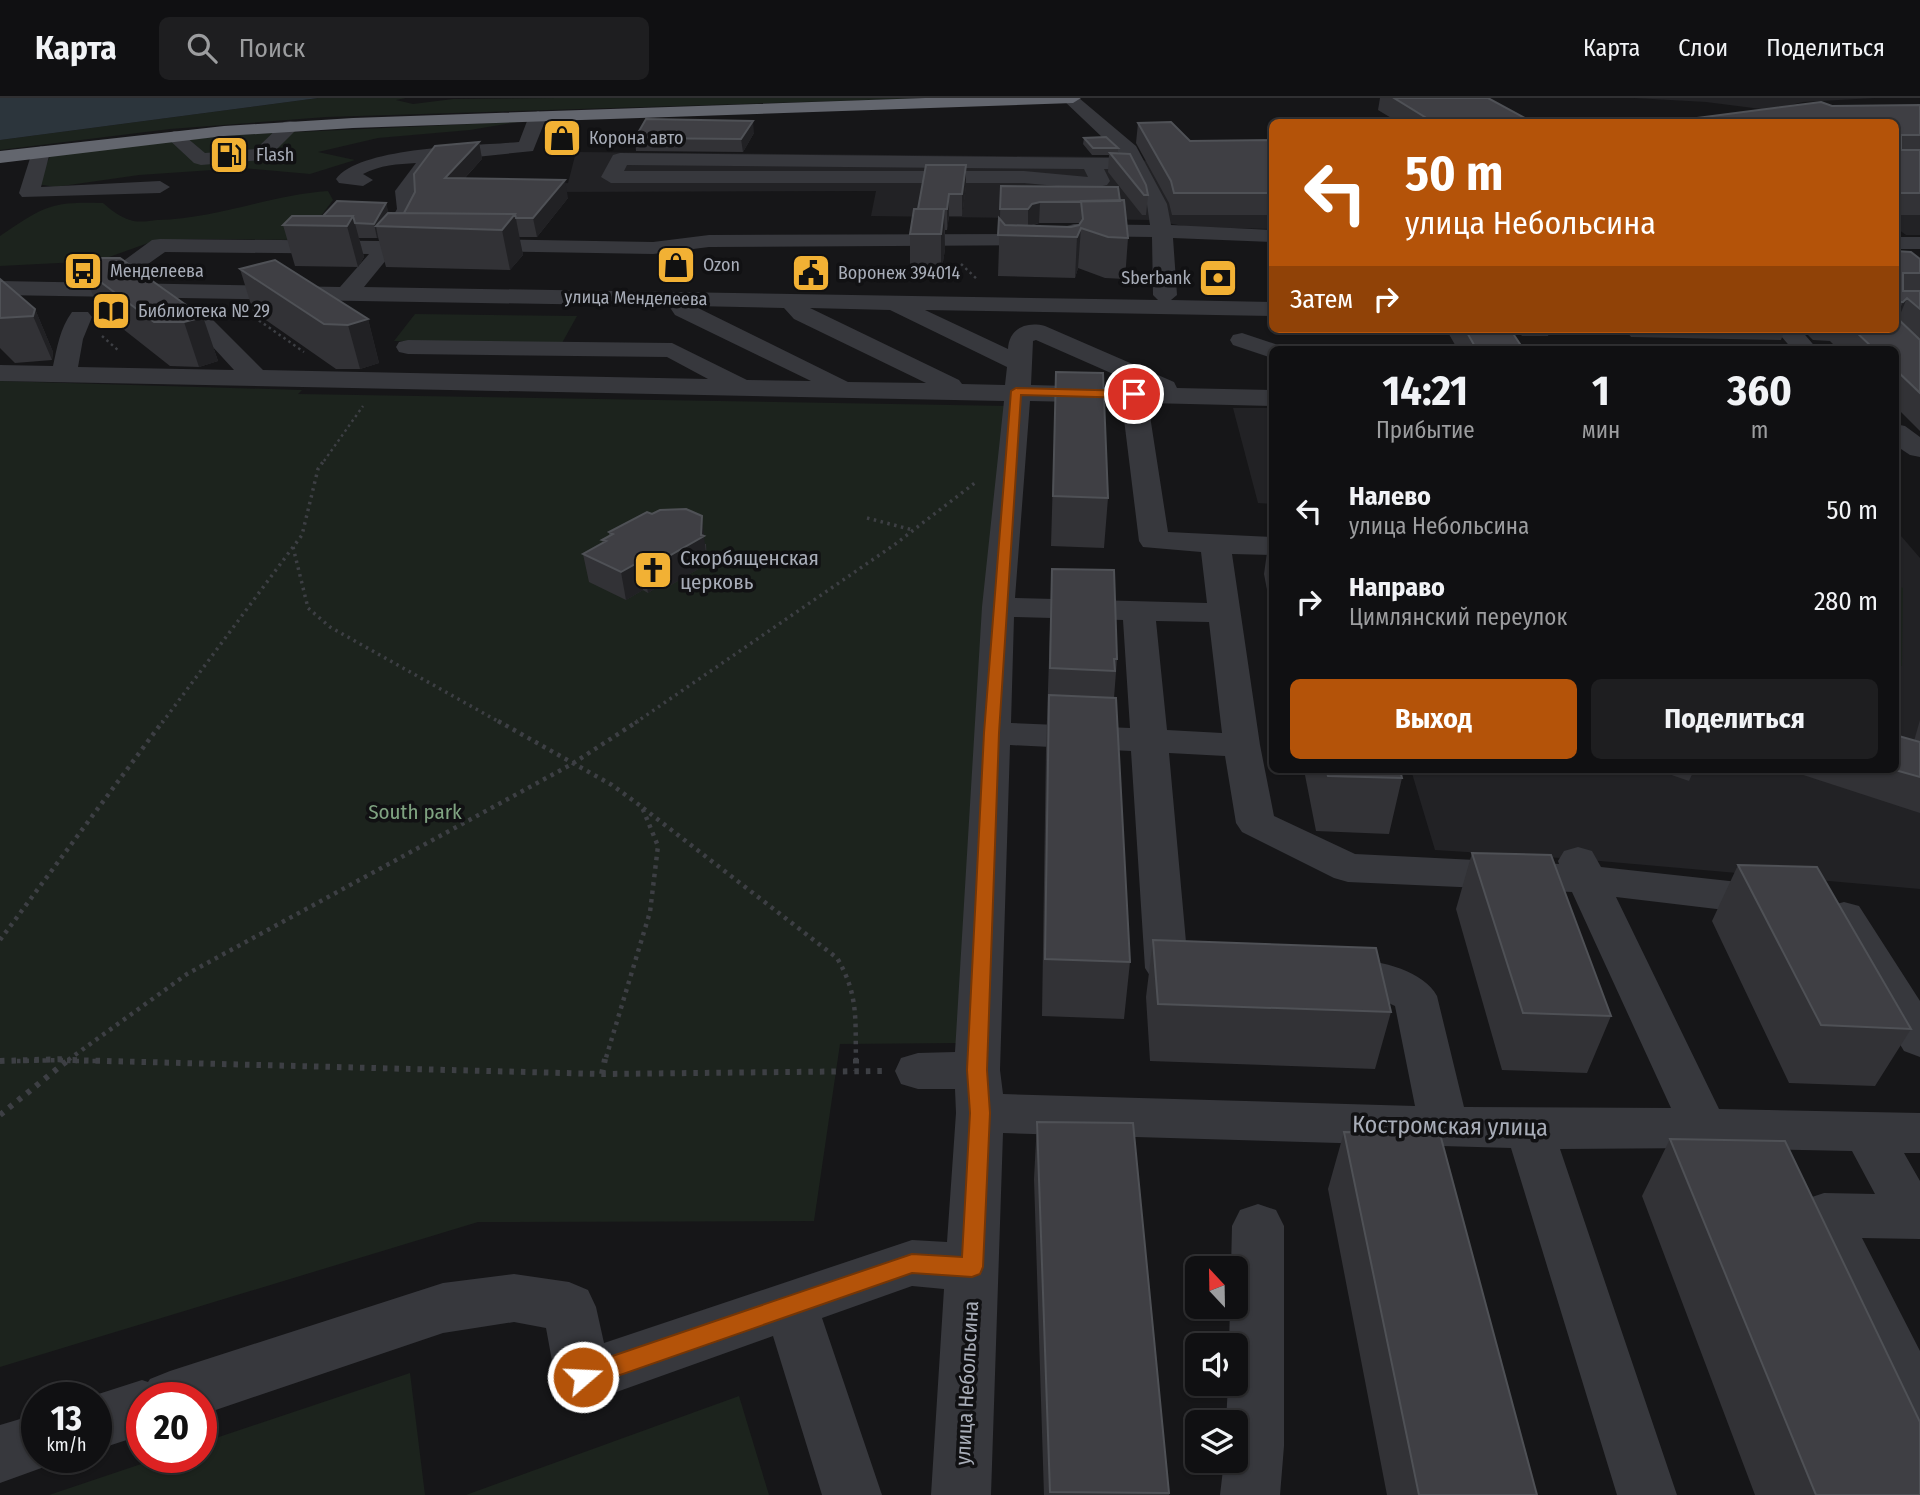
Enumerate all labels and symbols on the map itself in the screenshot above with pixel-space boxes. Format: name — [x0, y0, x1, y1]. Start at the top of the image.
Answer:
shop icon: Корона авто — [541, 117, 583, 159]
place label: Корона авто — [589, 127, 683, 149]
fuel station icon: Flash — [208, 134, 250, 176]
place label: Flash — [256, 144, 294, 166]
shop icon: Ozon — [655, 244, 697, 286]
bus stop icon: Менделеева — [62, 250, 104, 292]
public building icon: Воронеж 394014 — [790, 252, 832, 294]
place label: Ozon — [703, 254, 740, 276]
bank icon: Sberbank — [1197, 257, 1239, 299]
place label: Менделеева — [110, 260, 204, 282]
place label: Воронеж 394014 — [838, 262, 961, 284]
place label: Sberbank — [1121, 267, 1192, 289]
street label: улица Менделеева — [564, 286, 708, 310]
library icon: Библиотека № 29 — [90, 290, 132, 332]
place label: Библиотека № 29 — [138, 300, 270, 322]
pin — [1104, 364, 1164, 424]
place label: Скорбященская церковь — [680, 545, 819, 595]
church icon: Скорбященская церковь — [632, 549, 674, 591]
park label: South park — [368, 799, 462, 825]
street label: Костромская улица — [1352, 1110, 1548, 1142]
north arrow — [1185, 1256, 1248, 1320]
street label: улица Небольсина — [950, 1300, 984, 1466]
position arrow — [546, 1340, 620, 1414]
speed limit sign: 20 — [126, 1382, 217, 1473]

